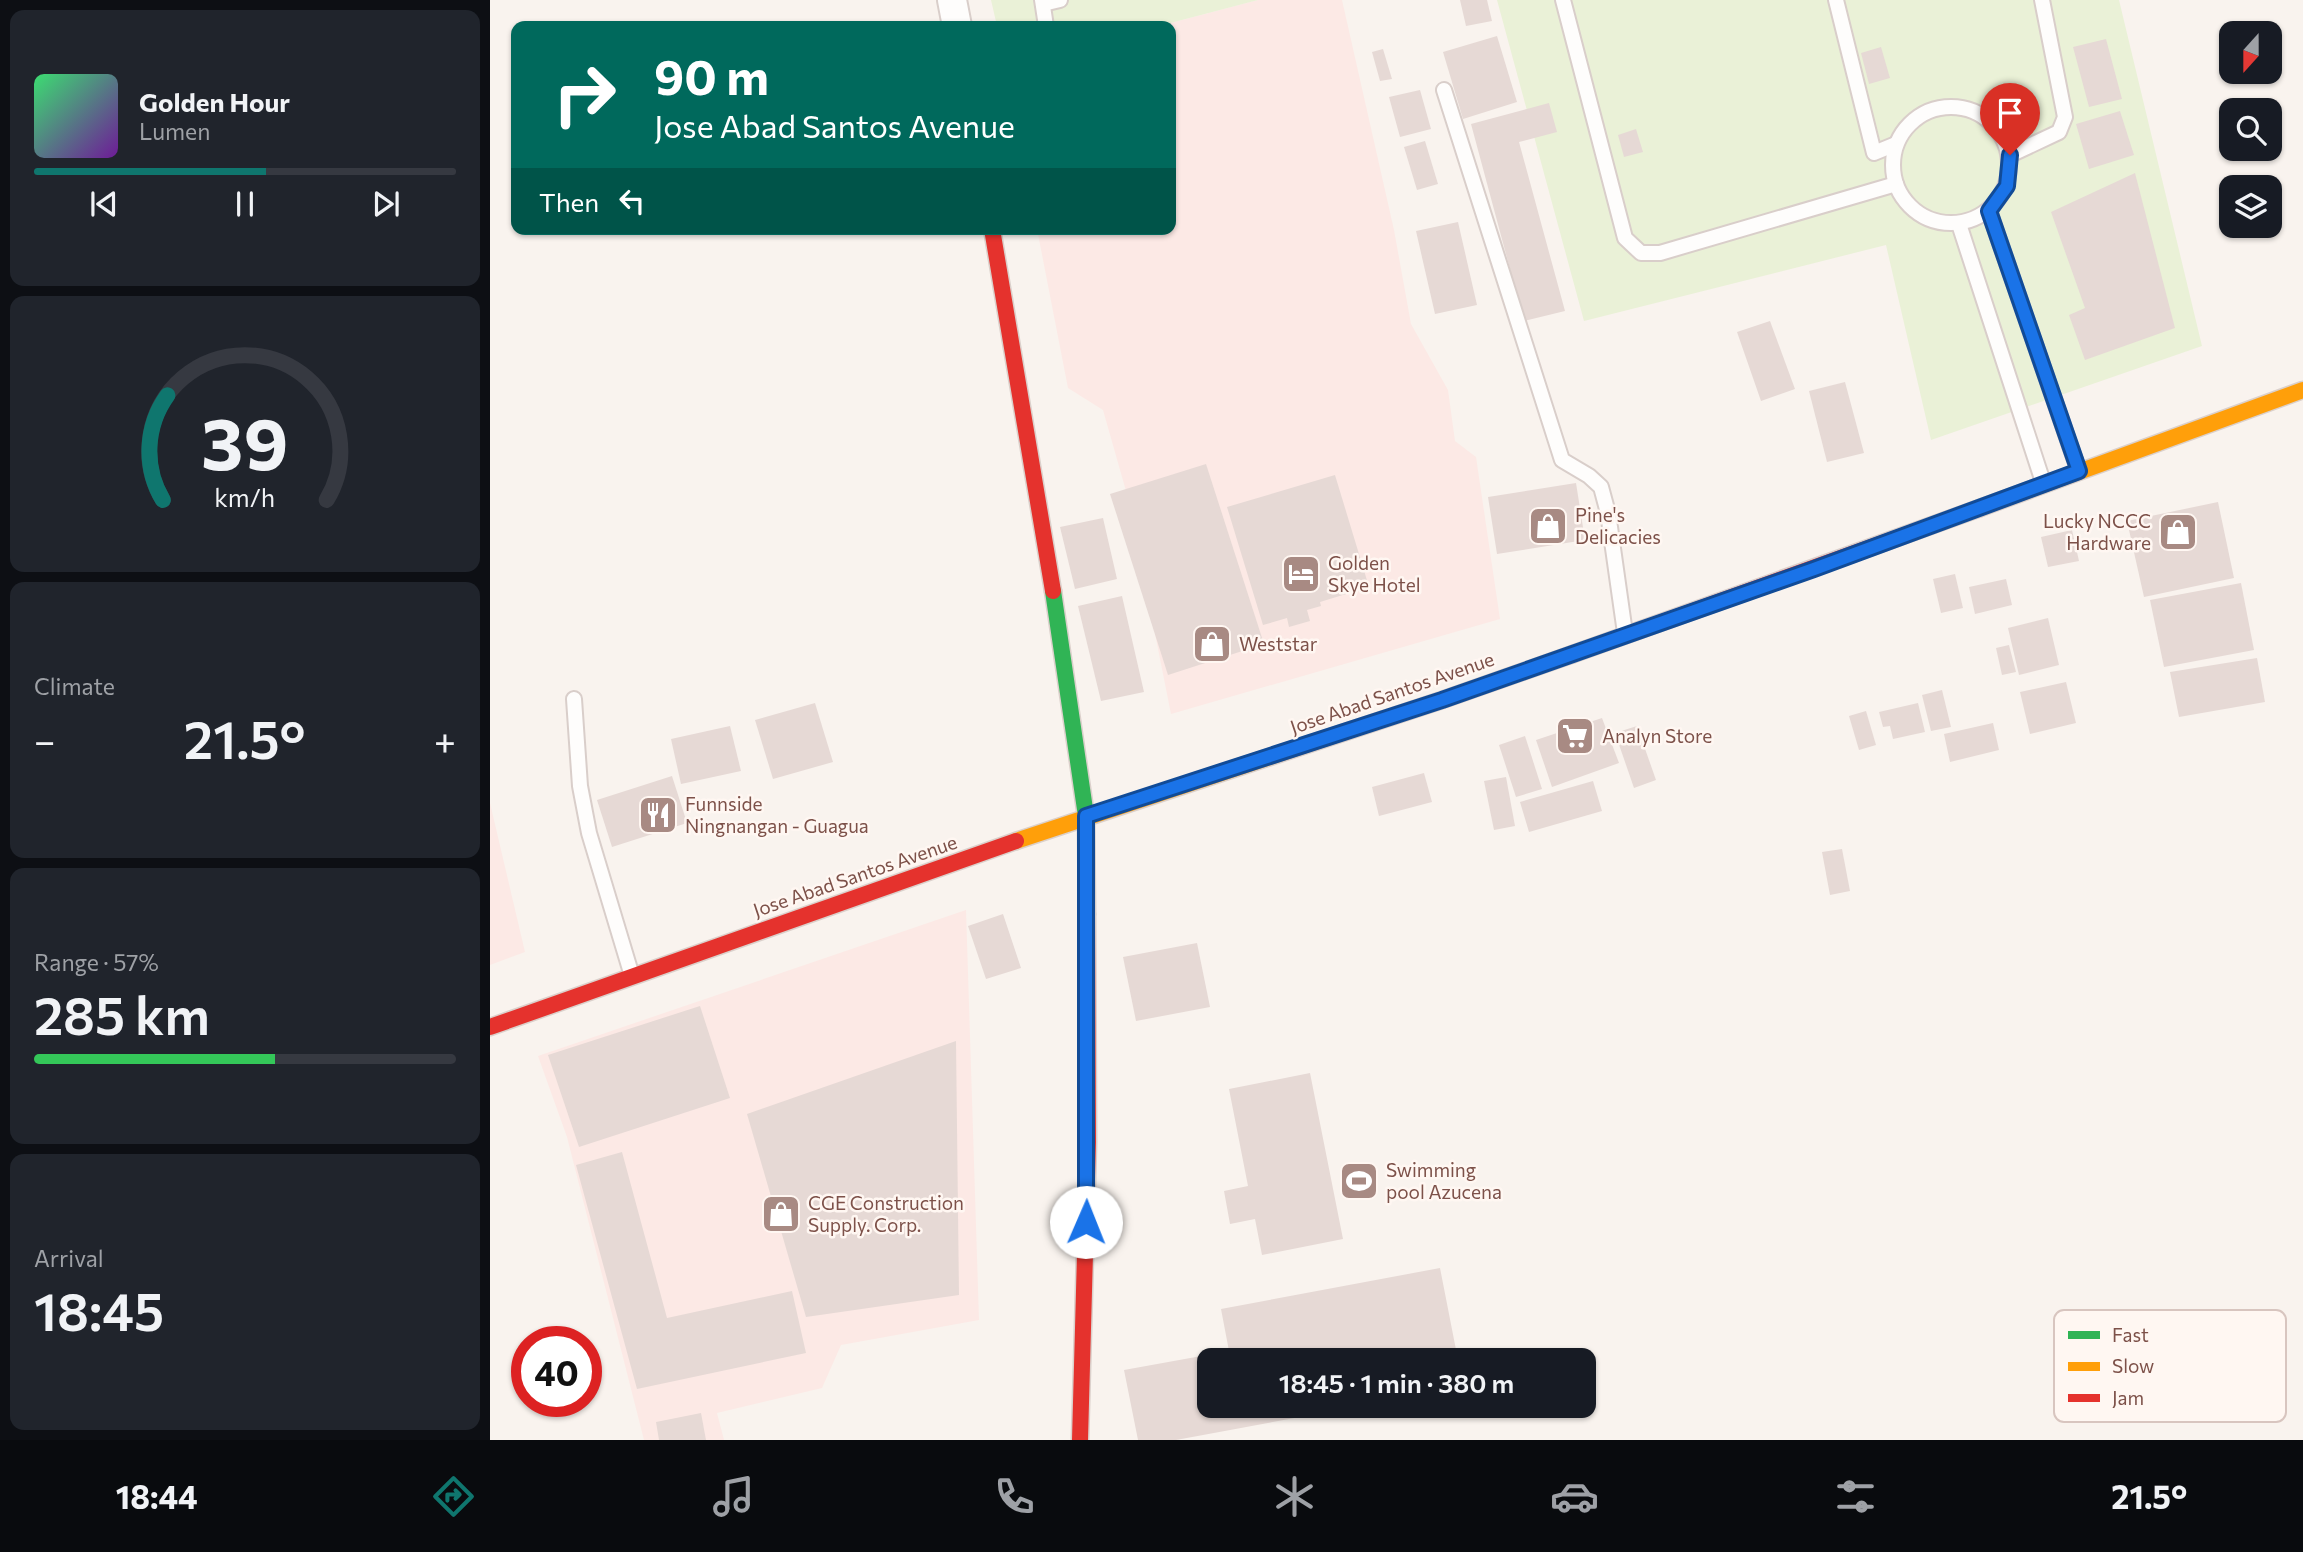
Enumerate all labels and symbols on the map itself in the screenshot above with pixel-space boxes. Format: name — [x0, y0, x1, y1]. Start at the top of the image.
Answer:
north arrow — [2219, 21, 2282, 84]
pin — [1980, 83, 2040, 155]
place label: Pine's Delicacies — [1575, 503, 1661, 548]
shop icon: Pine's Delicacies — [1527, 505, 1569, 547]
place label: Lucky NCCC Hardware — [2043, 509, 2151, 554]
shop icon: Lucky NCCC Hardware — [2157, 511, 2199, 553]
place label: Golden Skye Hotel — [1328, 551, 1421, 596]
hotel icon: Golden Skye Hotel — [1280, 553, 1322, 595]
shop icon: Weststar — [1191, 623, 1233, 665]
place label: Weststar — [1239, 632, 1318, 655]
street label: Jose Abad Santos Avenue — [1287, 647, 1497, 738]
supermarket icon: Analyn Store — [1554, 715, 1596, 757]
place label: Analyn Store — [1602, 724, 1712, 747]
place label: Funnside Ningnangan - Guagua — [685, 792, 869, 837]
restaurant icon: Funnside Ningnangan - Guagua — [637, 794, 679, 836]
street label: Jose Abad Santos Avenue — [750, 830, 960, 921]
place label: Swimming pool Azucena — [1386, 1158, 1502, 1203]
sports icon: Swimming pool Azucena — [1338, 1160, 1380, 1202]
position arrow — [1049, 1185, 1123, 1259]
place label: CGE Construction Supply. Corp. — [808, 1191, 964, 1236]
shop icon: CGE Construction Supply. Corp. — [760, 1193, 802, 1235]
legend — [2054, 1310, 2286, 1422]
text: Fast — [2112, 1323, 2149, 1346]
speed limit sign: 40 — [511, 1326, 602, 1417]
text: Slow — [2112, 1354, 2154, 1377]
text: Jam — [2112, 1386, 2144, 1409]

